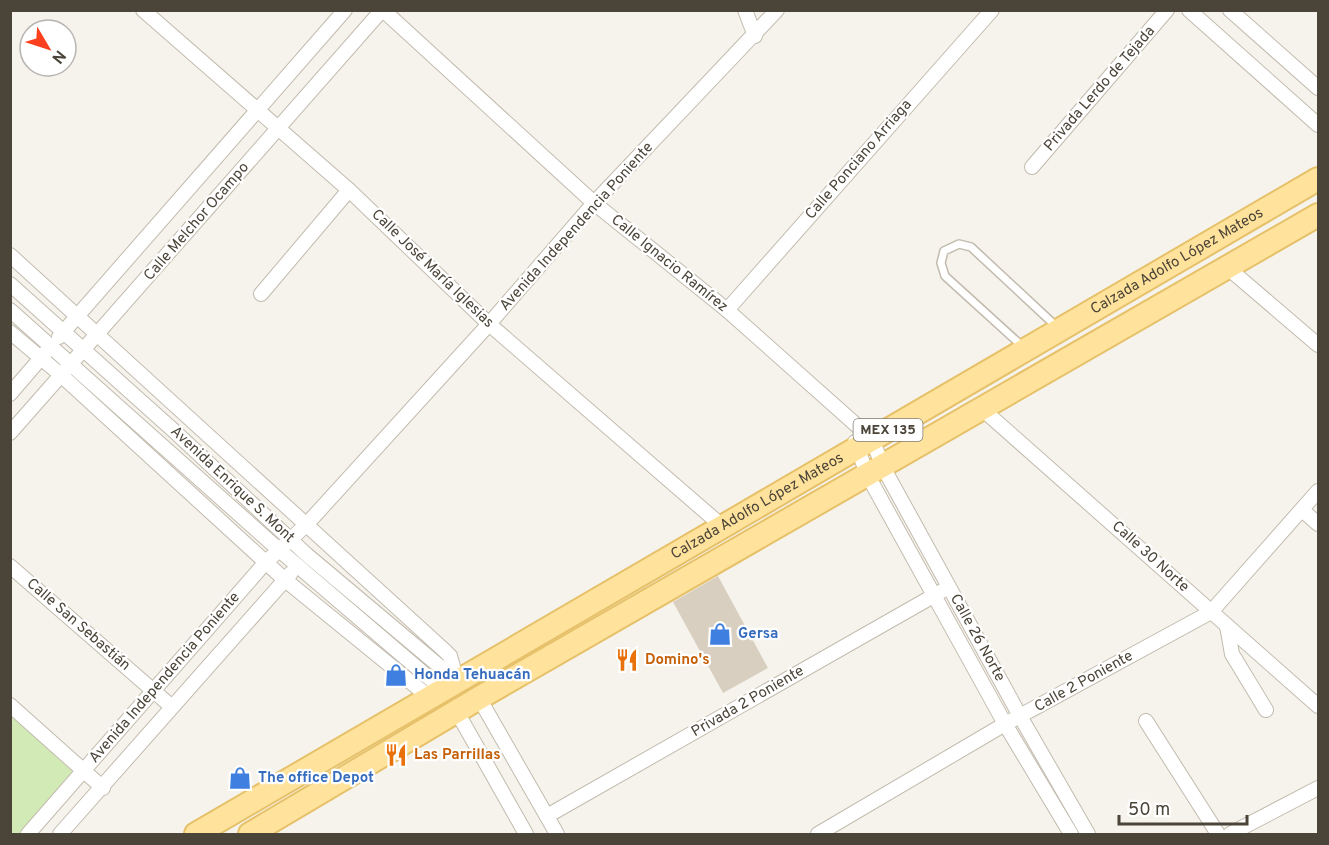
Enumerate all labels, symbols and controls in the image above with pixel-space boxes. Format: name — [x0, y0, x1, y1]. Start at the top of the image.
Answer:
north arrow — [18, 18, 78, 78]
street label: Privada Lerdo de Tejada — [1040, 22, 1160, 156]
text: N — [47, 45, 69, 67]
street label: Calle Ponciano Arriaga — [802, 96, 916, 224]
street label: Avenida Independencia Poniente — [496, 139, 658, 315]
street label: Calle Melchor Ocampo — [140, 159, 254, 285]
street label: Calzada Adolfo López Mateos — [1087, 203, 1267, 319]
street label: Calle José María Iglesias — [367, 206, 497, 332]
street label: Calle Ignacio Ramírez — [607, 211, 731, 317]
road number: MEX 135 — [854, 419, 922, 441]
street label: Avenida Enrique S. Mont — [166, 423, 298, 547]
street label: Calzada Adolfo López Mateos — [668, 448, 847, 564]
street label: Calle 30 Norte — [1107, 517, 1193, 597]
street label: Calle San Sebastián — [22, 575, 134, 675]
street label: Avenida Independencia Poniente — [85, 589, 245, 767]
street label: Calle 26 Norte — [945, 591, 1009, 685]
shop icon: Gersa — [707, 621, 733, 647]
place label: Gersa — [738, 625, 778, 644]
restaurant icon: Domino's — [614, 647, 640, 673]
street label: Calle 2 Poniente — [1031, 647, 1137, 717]
place label: Domino's — [645, 651, 710, 670]
shop icon: Honda Tehuacán — [383, 662, 409, 688]
street label: Privada 2 Poniente — [688, 662, 808, 742]
place label: Honda Tehuacán — [414, 666, 531, 685]
restaurant icon: Las Parrillas — [383, 742, 409, 768]
place label: Las Parrillas — [414, 746, 501, 765]
shop icon: The office Depot — [227, 765, 253, 791]
place label: The office Depot — [258, 769, 374, 788]
scale bar — [1119, 788, 1246, 826]
text: 50 m — [1128, 799, 1170, 822]

